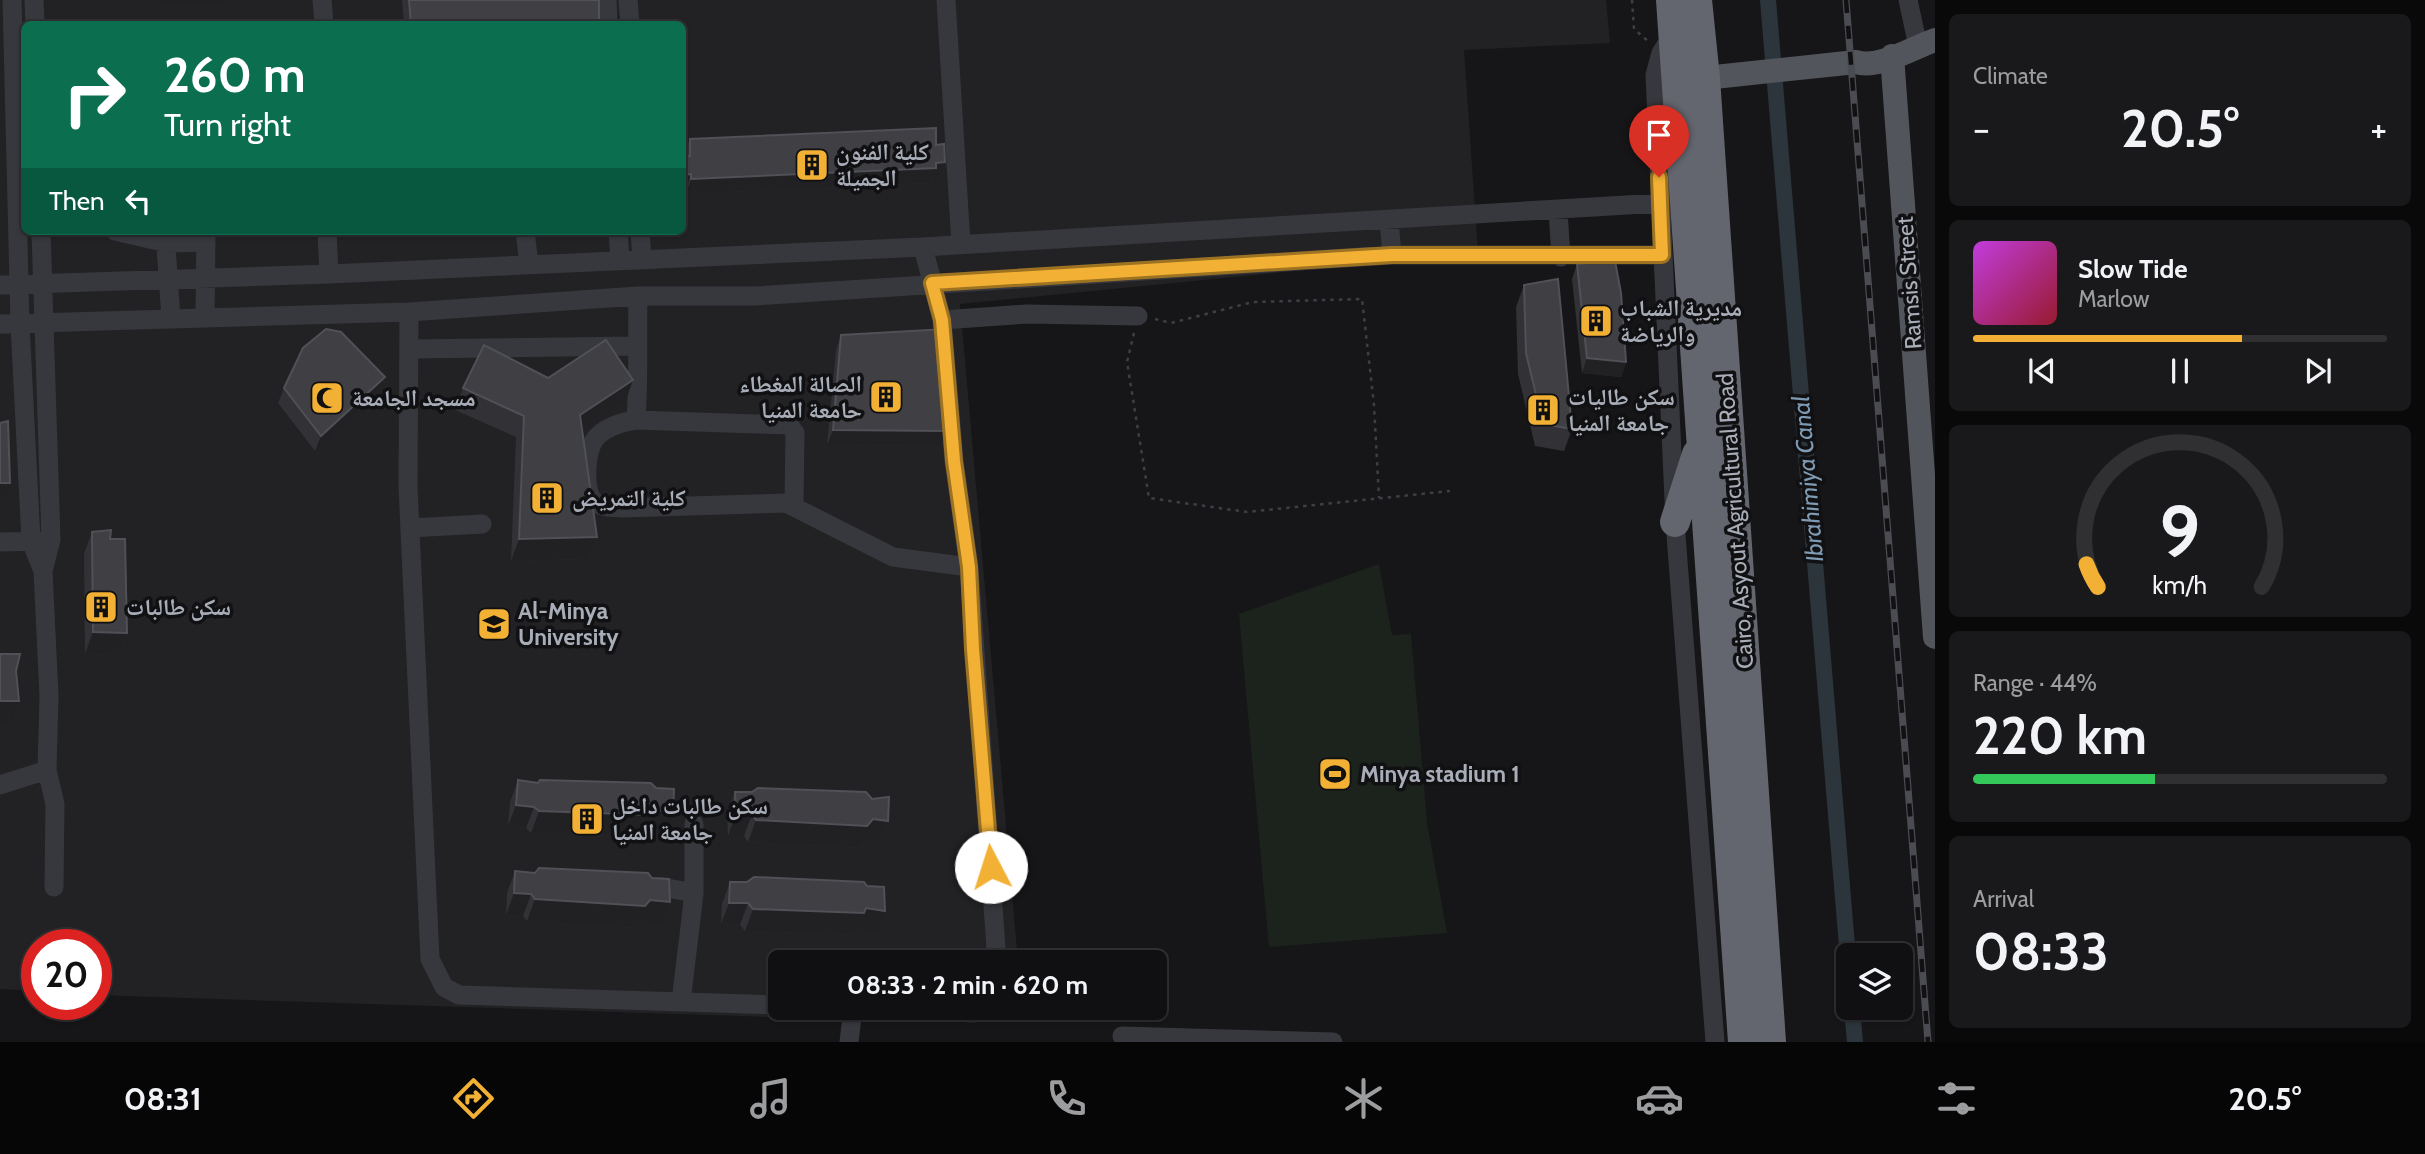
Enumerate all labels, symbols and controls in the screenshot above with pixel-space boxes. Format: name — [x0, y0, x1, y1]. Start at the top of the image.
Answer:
text: 260 m — [164, 45, 306, 104]
icon: right — [49, 49, 140, 140]
text: Climate — [1973, 62, 2048, 90]
text: 20.5° — [2121, 97, 2239, 160]
text: Turn right — [164, 105, 291, 144]
pin — [1629, 105, 1689, 177]
text: − — [1973, 105, 1990, 152]
text: + — [2370, 105, 2387, 152]
icon: arrive — [1640, 116, 1678, 154]
place label: كلية الفنون الجميلة — [836, 138, 929, 192]
building icon: كلية الفنون الجميلة — [793, 146, 831, 184]
icon: left — [119, 182, 157, 220]
text: Then — [49, 185, 105, 217]
street label: Ramsis Street — [1890, 215, 1928, 350]
text: Slow Tide — [2078, 253, 2188, 285]
text: Marlow — [2078, 285, 2149, 313]
place label: مديرية الشباب والرياضة — [1620, 294, 1742, 348]
building icon: مديرية الشباب والرياضة — [1577, 302, 1615, 340]
icon: previous — [2023, 352, 2061, 390]
icon: pause — [2161, 352, 2199, 390]
icon: next — [2299, 352, 2337, 390]
place label: الصالة المغطاء حامعة المنيا — [739, 370, 862, 424]
street label: Cairo, Asyout Agricultural Road — [1711, 372, 1759, 670]
building icon: الصالة المغطاء حامعة المنيا — [867, 378, 905, 416]
mosque icon: مسجد الجامعة — [308, 379, 346, 417]
place label: سكن طاليات جامعة المنيا — [1568, 383, 1675, 437]
place label: مسجد الجامعة — [352, 384, 476, 412]
building icon: سكن طاليات جامعة المنيا — [1524, 391, 1562, 429]
water label: Ibrahimiya Canal — [1786, 395, 1829, 563]
building icon: كلية التمريض — [528, 479, 566, 517]
place label: كلية التمريض — [572, 484, 686, 512]
text: 9 — [2160, 487, 2200, 575]
text: km/h — [2153, 570, 2207, 600]
building icon: سكن طالبات — [82, 588, 120, 626]
place label: سكن طالبات — [126, 593, 231, 621]
place label: Al-Minya University — [518, 597, 619, 651]
school or university icon: Al-Minya University — [475, 605, 513, 643]
text: Range · 44% — [1973, 669, 2097, 697]
text: 220 km — [1973, 704, 2147, 767]
sports icon: Minya stadium 1 — [1316, 755, 1354, 793]
place label: Minya stadium 1 — [1360, 760, 1520, 788]
place label: سكن طالبات داخل جامعة المنيا — [612, 792, 768, 846]
building icon: سكن طالبات داخل جامعة المنيا — [568, 800, 606, 838]
position arrow — [954, 830, 1028, 904]
text: Arrival — [1973, 885, 2034, 913]
text: 08:33 — [1973, 920, 2109, 983]
speed limit sign: 20 — [21, 929, 112, 1020]
map controls — [1836, 943, 1913, 1020]
button: layers — [1836, 943, 1913, 1020]
text: 08:33 · 2 min · 620 m — [847, 969, 1088, 1001]
icon: directions — [449, 1074, 498, 1123]
icon: music — [746, 1074, 795, 1123]
icon: phone — [1042, 1074, 1091, 1123]
icon: climate — [1339, 1074, 1388, 1123]
icon: car — [1635, 1074, 1684, 1123]
icon: filters — [1932, 1074, 1981, 1123]
text: 08:31 — [124, 1079, 202, 1118]
text: 20.5° — [2228, 1079, 2301, 1118]

